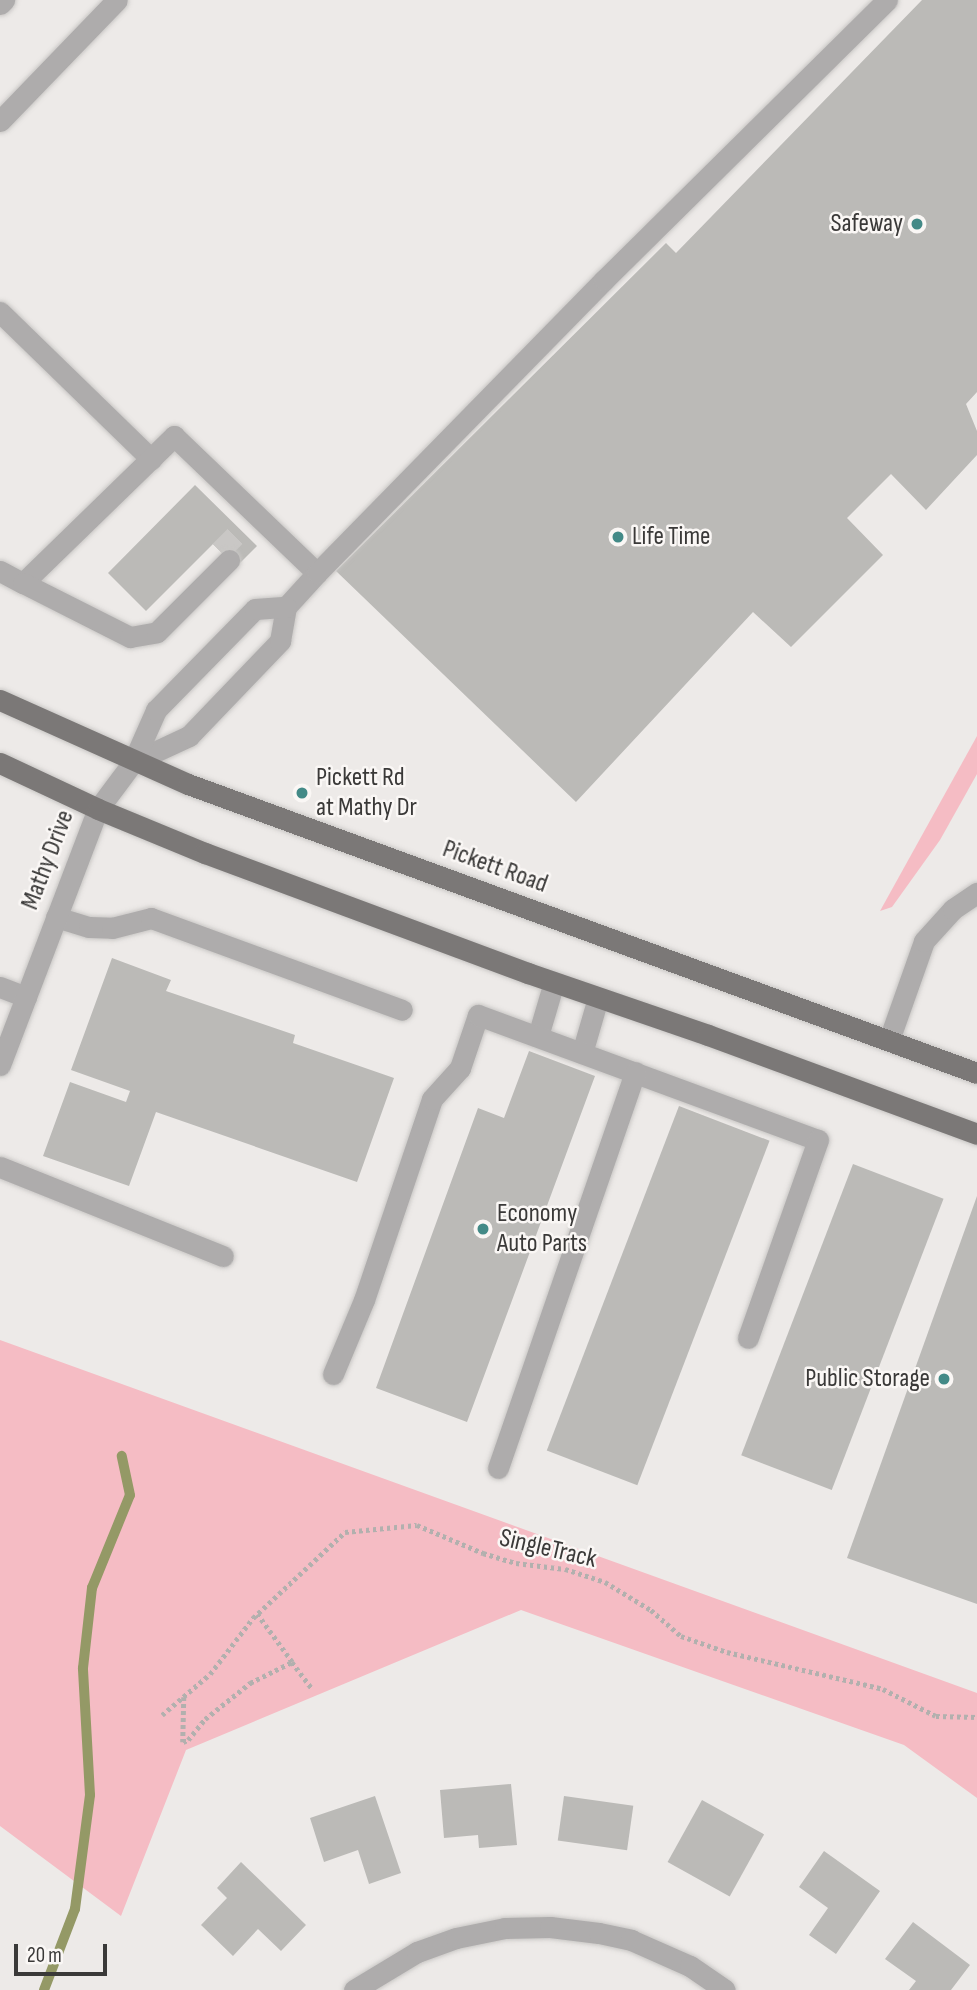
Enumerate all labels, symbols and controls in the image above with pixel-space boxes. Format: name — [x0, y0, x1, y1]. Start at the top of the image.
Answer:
place label: Safeway — [830, 208, 903, 240]
marker: Safeway — [909, 216, 925, 232]
place label: Life Time — [632, 521, 711, 553]
marker: Life Time — [610, 529, 626, 545]
place label: Pickett Rd at Mathy Dr — [316, 762, 417, 824]
marker: Pickett Rd at Mathy Dr — [294, 785, 310, 801]
street label: Mathy Drive — [15, 806, 81, 914]
street label: Pickett Road — [438, 834, 552, 900]
place label: Economy Auto Parts — [497, 1198, 587, 1260]
marker: Economy Auto Parts — [475, 1221, 491, 1237]
place label: Public Storage — [805, 1363, 930, 1395]
marker: Public Storage — [936, 1371, 952, 1387]
street label: SingleTrack — [496, 1523, 600, 1575]
scale bar — [18, 1930, 110, 1974]
text: 20 m — [27, 1943, 62, 1968]

